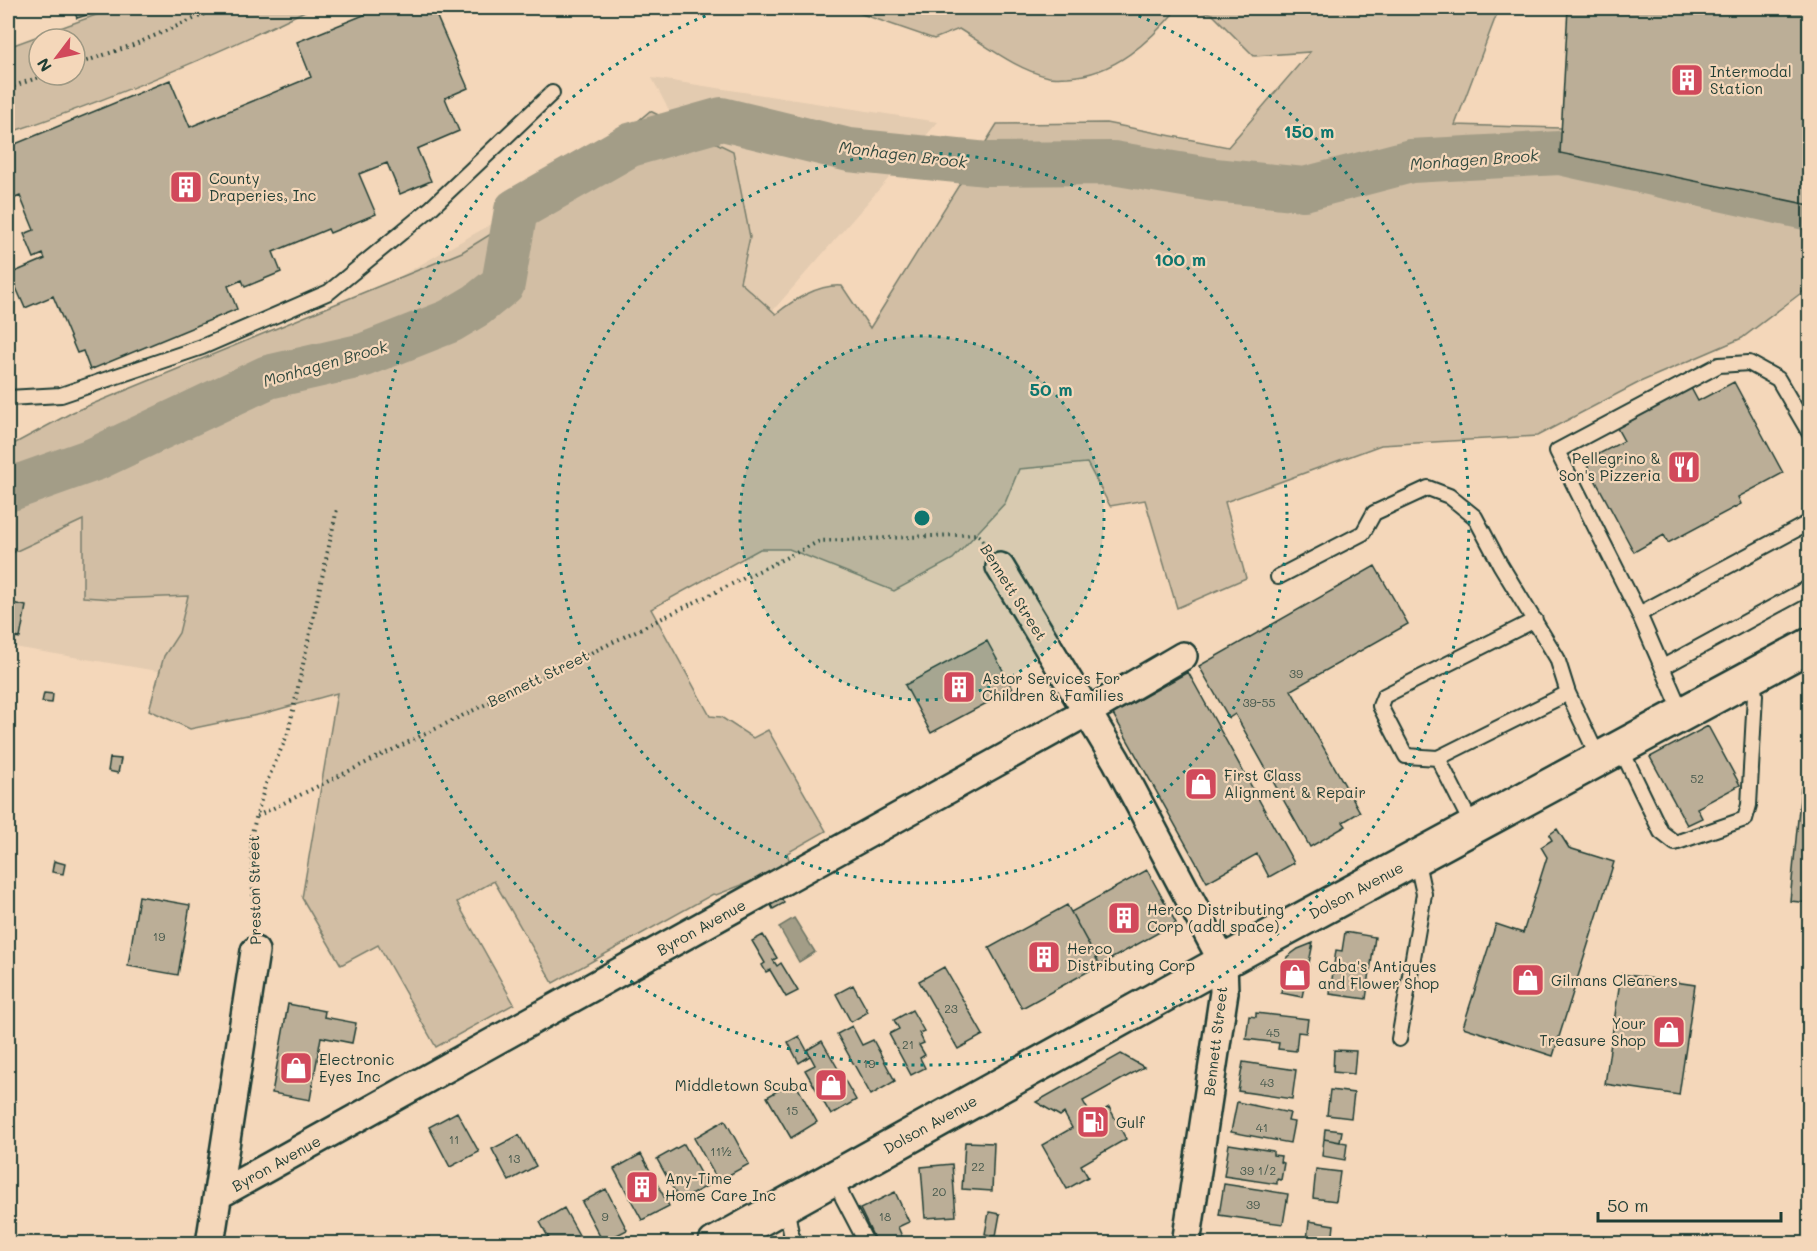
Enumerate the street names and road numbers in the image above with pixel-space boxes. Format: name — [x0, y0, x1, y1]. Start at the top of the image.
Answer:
street label: Bennett Street — [976, 540, 1052, 644]
street label: Bennett Street — [484, 645, 592, 711]
street label: Preston Street — [243, 835, 265, 945]
street label: Dolson Avenue — [1305, 857, 1407, 923]
street label: Byron Avenue — [653, 894, 749, 960]
street label: Bennett Street — [1198, 985, 1232, 1097]
street label: Dolson Avenue — [880, 1090, 980, 1158]
street label: Byron Avenue — [228, 1130, 324, 1196]

